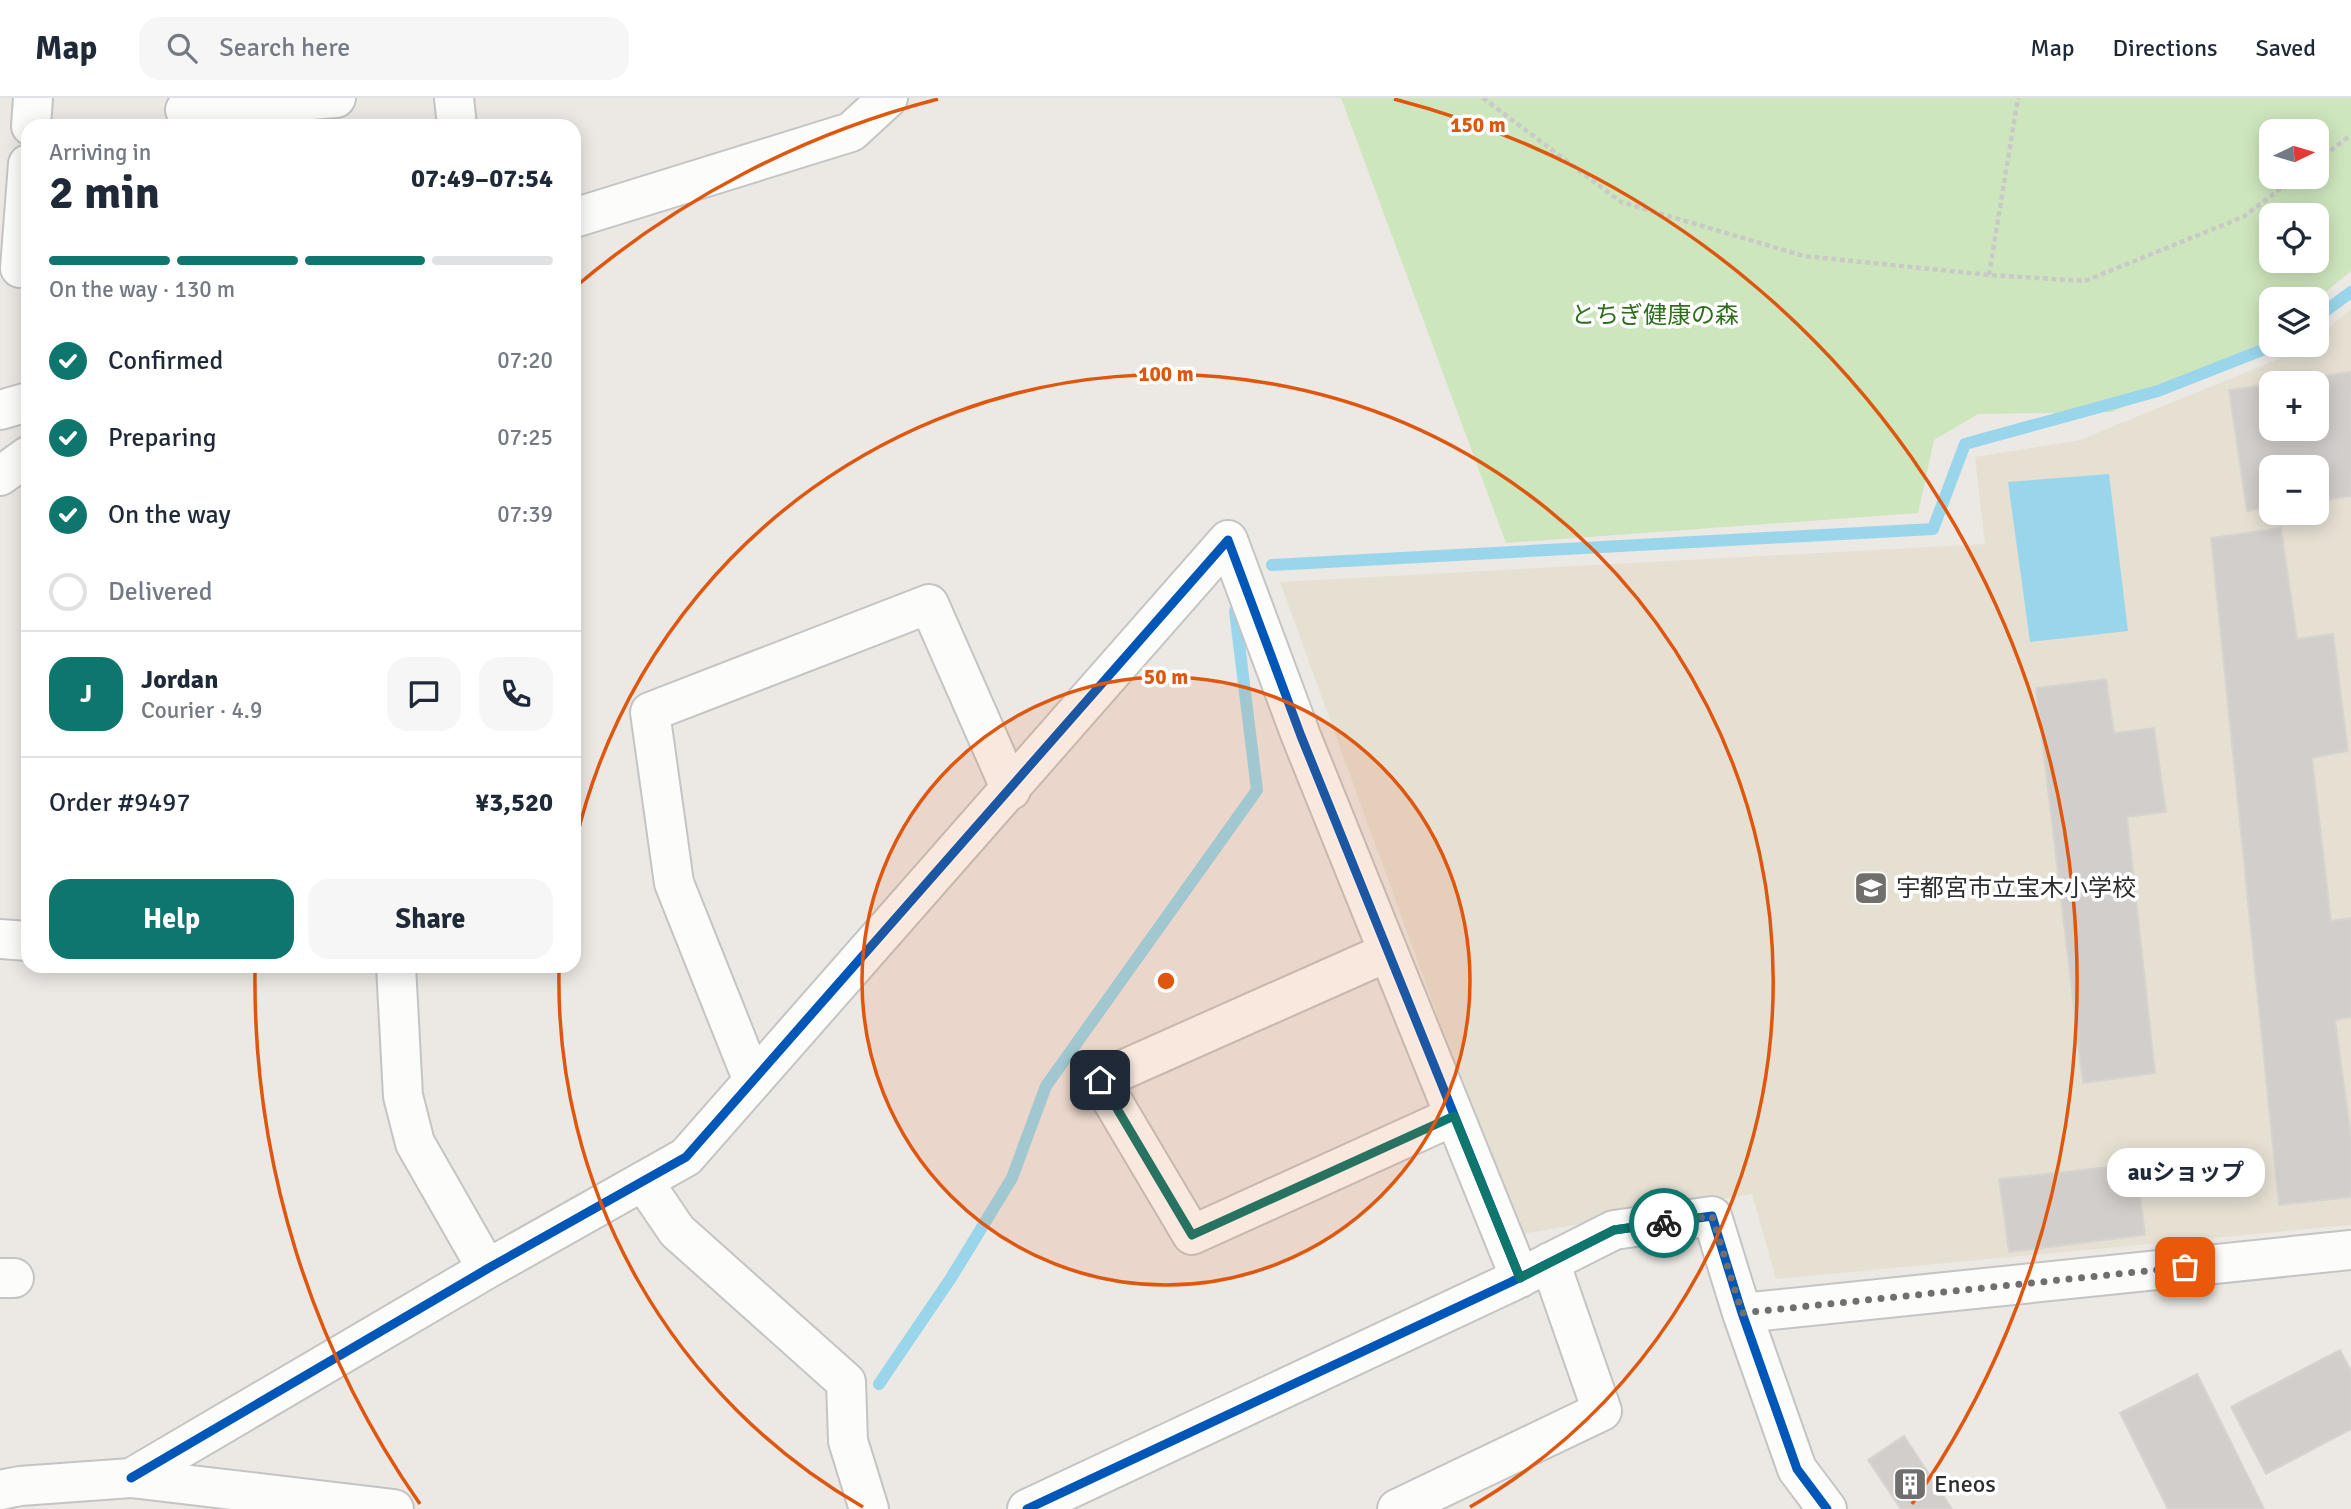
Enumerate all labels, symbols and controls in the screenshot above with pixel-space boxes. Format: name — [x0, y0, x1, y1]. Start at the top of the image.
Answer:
search box — [139, 17, 629, 80]
text: Map — [35, 28, 97, 69]
icon: search — [163, 29, 201, 67]
text: Search here — [219, 32, 350, 64]
text: Map — [2030, 33, 2075, 63]
text: Directions — [2113, 33, 2218, 63]
text: Saved — [2256, 33, 2316, 63]
text: 150 m — [1450, 112, 1506, 138]
north arrow — [2259, 119, 2329, 189]
map controls — [2259, 119, 2329, 525]
text: Arriving in — [49, 138, 151, 167]
text: 07:49–07:54 — [411, 163, 553, 195]
text: 2 min — [49, 165, 160, 221]
button: locate — [2259, 203, 2329, 273]
text: On the way · 130 m — [49, 275, 235, 304]
button: layers — [2259, 287, 2329, 357]
park label: とちぎ健康の森 — [1571, 300, 1739, 330]
icon: check — [49, 342, 87, 380]
text: Confirmed — [108, 345, 223, 377]
text: 07:20 — [497, 346, 553, 375]
text: 100 m — [1138, 361, 1194, 387]
button: + — [2259, 371, 2329, 441]
icon: check — [49, 419, 87, 457]
text: Preparing — [108, 422, 216, 454]
text: 07:25 — [497, 423, 553, 452]
button: − — [2259, 455, 2329, 525]
icon: check — [49, 496, 87, 534]
text: On the way — [108, 499, 231, 531]
text: 07:39 — [497, 500, 553, 529]
text: Delivered — [108, 576, 213, 608]
button: chat — [387, 657, 461, 731]
button: phone — [479, 657, 553, 731]
text: Jordan — [141, 664, 218, 696]
text: 50 m — [1144, 664, 1188, 690]
text: J — [80, 678, 92, 710]
text: Courier · 4.9 — [141, 696, 262, 725]
text: Order #9497 — [49, 787, 190, 819]
text: ¥3,520 — [475, 787, 553, 819]
school or university icon: 宇都宮市立宝木小学校 — [1852, 869, 1890, 907]
place label: 宇都宮市立宝木小学校 — [1896, 873, 2136, 903]
button: Help — [49, 879, 294, 959]
button: Share — [308, 879, 553, 959]
centre of rings — [1154, 969, 1178, 993]
pin — [1070, 1050, 1130, 1110]
icon: home — [1081, 1061, 1119, 1099]
callout: auショップ — [2106, 1148, 2264, 1197]
text: auショップ — [2128, 1158, 2244, 1187]
courier — [1629, 1188, 1699, 1258]
icon: bike — [1645, 1204, 1683, 1242]
pin — [2155, 1237, 2215, 1297]
icon: bag — [2166, 1248, 2204, 1286]
building icon: Eneos — [1891, 1465, 1929, 1503]
place label: Eneos — [1934, 1469, 1996, 1499]

